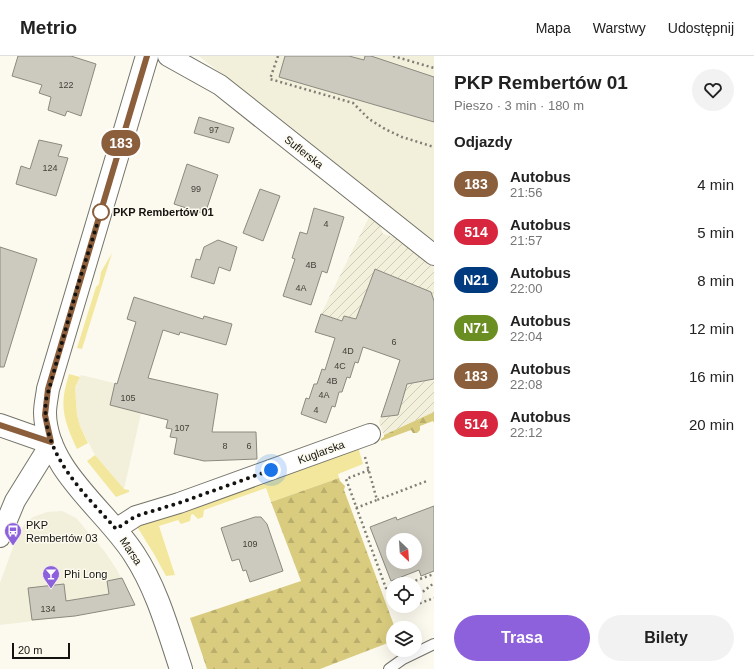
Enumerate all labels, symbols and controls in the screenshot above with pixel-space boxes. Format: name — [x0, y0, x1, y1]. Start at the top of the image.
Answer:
text: Metrio — [20, 17, 77, 38]
text: Mapa — [536, 20, 571, 36]
text: Warstwy — [593, 20, 646, 36]
text: Udostępnij — [668, 20, 734, 36]
button: heart — [692, 69, 734, 111]
text: PKP Rembertów 01 — [454, 72, 628, 93]
house number: 122 — [58, 80, 74, 90]
text: Pieszo · 3 min · 180 m — [454, 98, 584, 113]
house number: 97 — [209, 125, 219, 135]
line badge: 183 — [98, 130, 144, 156]
street label: Suflerska — [282, 133, 326, 171]
text: Odjazdy — [454, 133, 512, 150]
text: 183 — [109, 135, 133, 151]
house number: 124 — [42, 163, 58, 173]
text: Autobus — [510, 168, 571, 185]
text: 183 — [464, 176, 488, 192]
text: 4 min — [697, 176, 734, 193]
house number: 99 — [191, 184, 201, 194]
text: 21:56 — [510, 185, 543, 200]
marker: PKP Rembertów 01 — [92, 203, 110, 221]
place label: PKP Rembertów 01 — [113, 206, 214, 218]
text: Autobus — [510, 216, 571, 233]
house number: 4 — [323, 219, 329, 229]
text: 514 — [464, 224, 488, 240]
text: 5 min — [697, 224, 734, 241]
text: 21:57 — [510, 233, 543, 248]
house number: 4B — [305, 260, 317, 270]
text: Autobus — [510, 264, 571, 281]
text: N21 — [463, 272, 489, 288]
text: 8 min — [697, 272, 734, 289]
text: 22:00 — [510, 281, 543, 296]
house number: 4A — [295, 283, 307, 293]
text: Autobus — [510, 312, 571, 329]
text: N71 — [463, 320, 489, 336]
text: 12 min — [689, 320, 734, 337]
text: 22:04 — [510, 329, 543, 344]
house number: 6 — [391, 337, 397, 347]
house number: 4D — [342, 346, 354, 356]
text: Autobus — [510, 360, 571, 377]
house number: 4C — [334, 361, 346, 371]
text: 183 — [464, 368, 488, 384]
text: 16 min — [689, 368, 734, 385]
house number: 4B — [326, 376, 338, 386]
text: 22:08 — [510, 377, 543, 392]
house number: 4A — [318, 390, 330, 400]
house number: 105 — [120, 393, 136, 403]
house number: 4 — [313, 405, 319, 415]
text: Autobus — [510, 408, 571, 425]
text: 514 — [464, 416, 488, 432]
text: 20 min — [689, 416, 734, 433]
house number: 107 — [174, 423, 190, 433]
text: 22:12 — [510, 425, 543, 440]
street label: Kuglarska — [296, 438, 347, 466]
house number: 8 — [222, 441, 228, 451]
house number: 6 — [246, 441, 252, 451]
your location — [261, 460, 281, 480]
place label: PKP Rembertów 03 — [26, 519, 98, 544]
bus stop icon: PKP Rembertów 03 — [3, 521, 23, 546]
north arrow — [386, 533, 422, 569]
map controls — [386, 533, 422, 657]
street label: Marsa — [117, 535, 145, 568]
house number: 109 — [242, 539, 258, 549]
bar icon: Phi Long — [41, 564, 61, 589]
place label: Phi Long — [64, 568, 107, 580]
button: locate — [386, 577, 422, 613]
house number: 134 — [40, 604, 56, 614]
button: Trasa — [454, 615, 590, 661]
button: Bilety — [598, 615, 734, 661]
button: layers — [386, 621, 422, 657]
scale bar — [12, 641, 70, 660]
text: 20 m — [18, 644, 42, 656]

